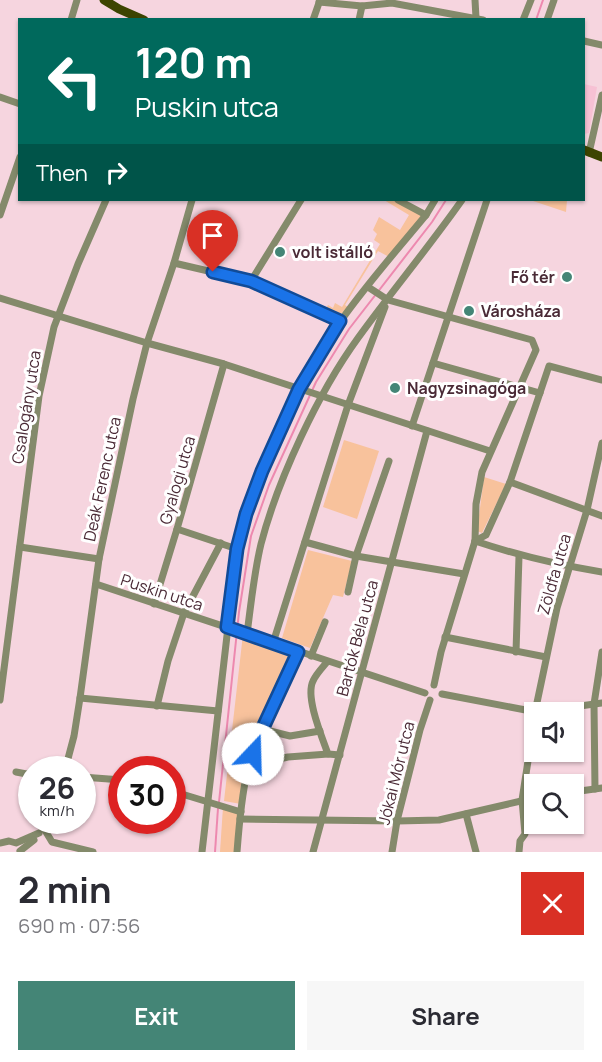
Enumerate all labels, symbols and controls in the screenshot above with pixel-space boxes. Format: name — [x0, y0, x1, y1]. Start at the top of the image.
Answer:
text: 120 m — [135, 33, 252, 91]
icon: left — [36, 42, 114, 120]
text: Puskin utca — [135, 88, 279, 125]
icon: right — [100, 156, 133, 189]
text: Then — [36, 158, 88, 188]
pin — [187, 210, 238, 272]
icon: arrive — [196, 219, 229, 252]
place label: volt istálló — [292, 241, 373, 263]
marker: volt istálló — [273, 245, 287, 259]
place label: Fő tér — [511, 266, 555, 288]
marker: Fő tér — [560, 270, 574, 284]
place label: Városháza — [481, 300, 561, 322]
marker: Városháza — [462, 304, 476, 318]
street label: Csalogány utca — [6, 349, 46, 465]
place label: Nagyzsinagóga — [407, 377, 526, 399]
marker: Nagyzsinagóga — [388, 381, 402, 395]
street label: Deák Ferenc utca — [78, 415, 126, 543]
street label: Gyalogi utca — [154, 433, 200, 527]
street label: Zöldfa utca — [532, 531, 576, 617]
street label: Puskin utca — [118, 568, 206, 616]
street label: Bartók Béla utca — [331, 577, 383, 699]
map controls — [524, 702, 584, 834]
button: sound — [524, 702, 584, 762]
street label: Jókai Mór utca — [373, 719, 419, 827]
position arrow — [221, 722, 285, 786]
speed limit sign: 30 — [108, 756, 186, 834]
text: 26 — [39, 767, 75, 808]
button: search — [524, 774, 584, 834]
text: km/h — [40, 800, 74, 821]
text: 2 min — [18, 865, 112, 914]
button: close — [521, 872, 584, 935]
text: 690 m · 07:56 — [18, 912, 141, 939]
button: Exit — [18, 981, 295, 1050]
button: Share — [307, 981, 584, 1050]

